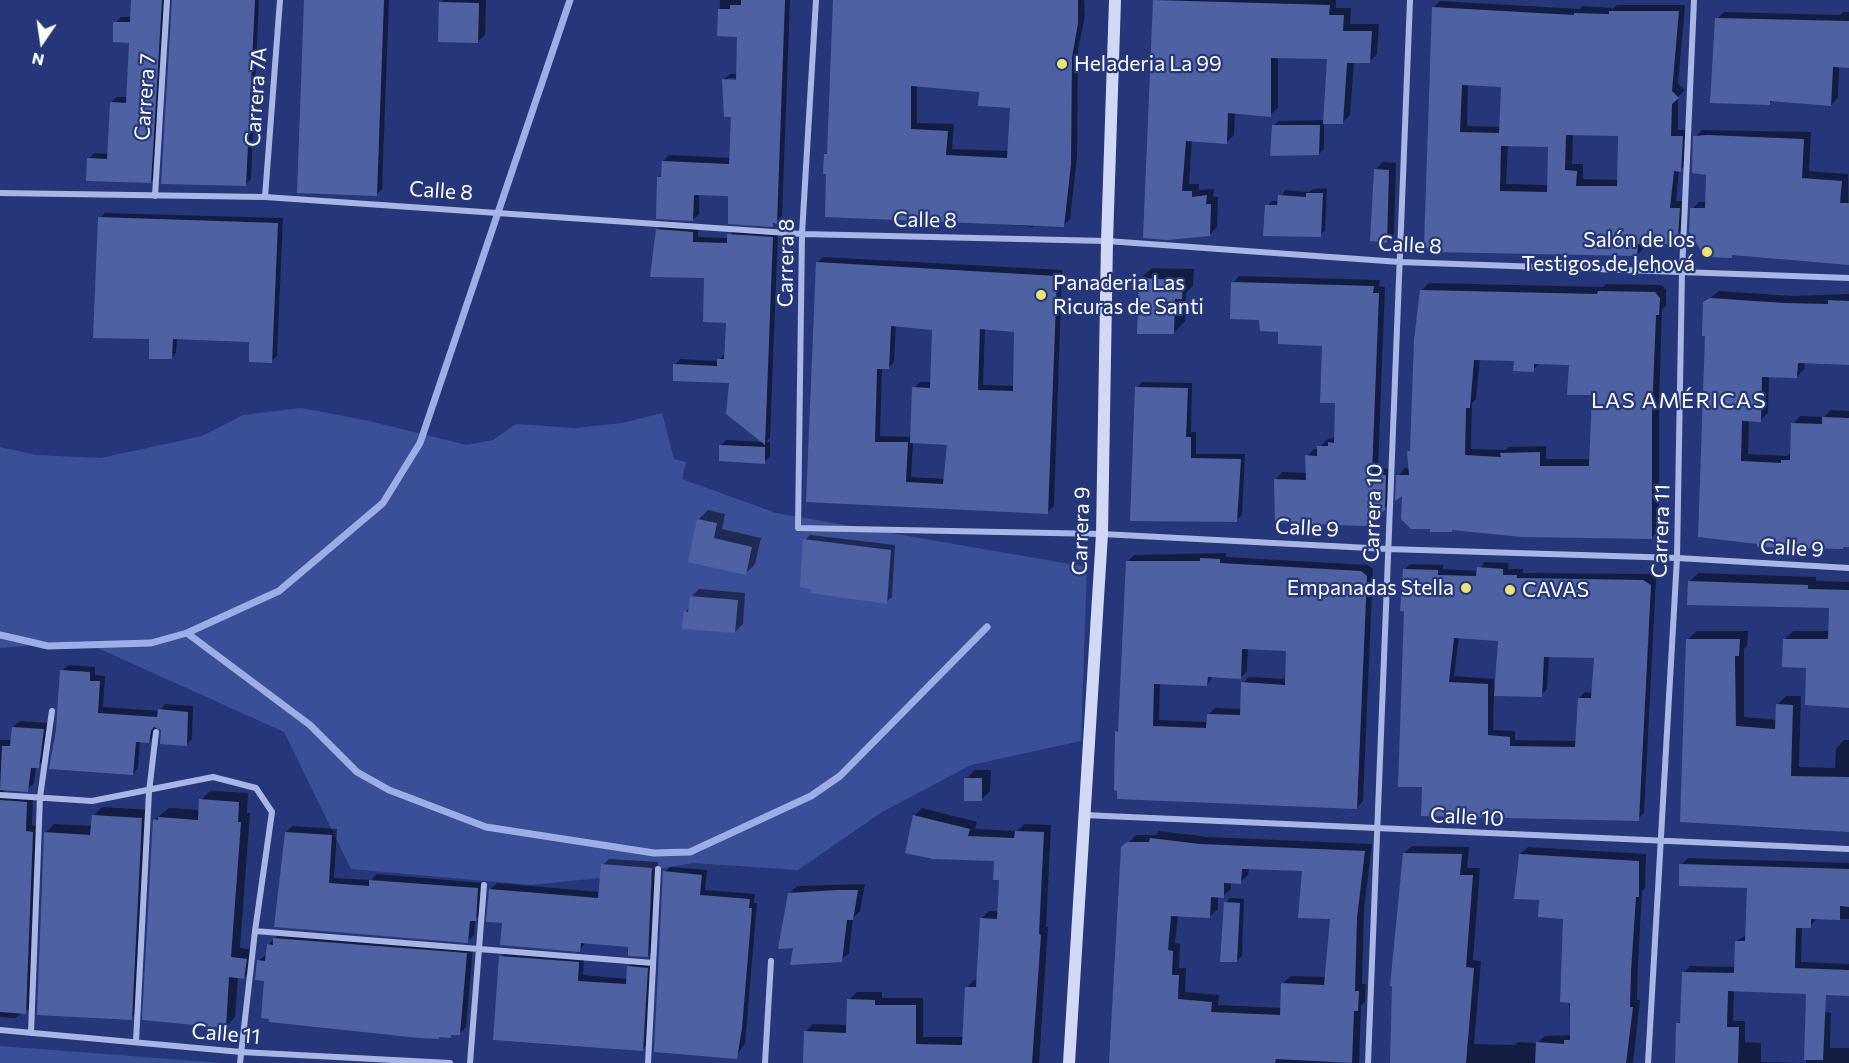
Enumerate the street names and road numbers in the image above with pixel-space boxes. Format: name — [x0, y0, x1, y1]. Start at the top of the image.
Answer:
street label: Carrera 7A — [240, 46, 272, 148]
street label: Carrera 7 — [129, 53, 161, 141]
street label: Calle 8 — [408, 176, 474, 206]
street label: Calle 8 — [893, 207, 957, 233]
street label: Carrera 8 — [773, 218, 799, 308]
street label: Calle 8 — [1377, 231, 1443, 259]
street label: Carrera 10 — [1359, 463, 1387, 563]
street label: Carrera 11 — [1647, 484, 1675, 578]
street label: Carrera 9 — [1067, 486, 1095, 576]
street label: Calle 9 — [1274, 514, 1340, 542]
street label: Calle 9 — [1759, 534, 1825, 562]
street label: Calle 10 — [1429, 802, 1505, 832]
street label: Calle 11 — [190, 1018, 262, 1050]

